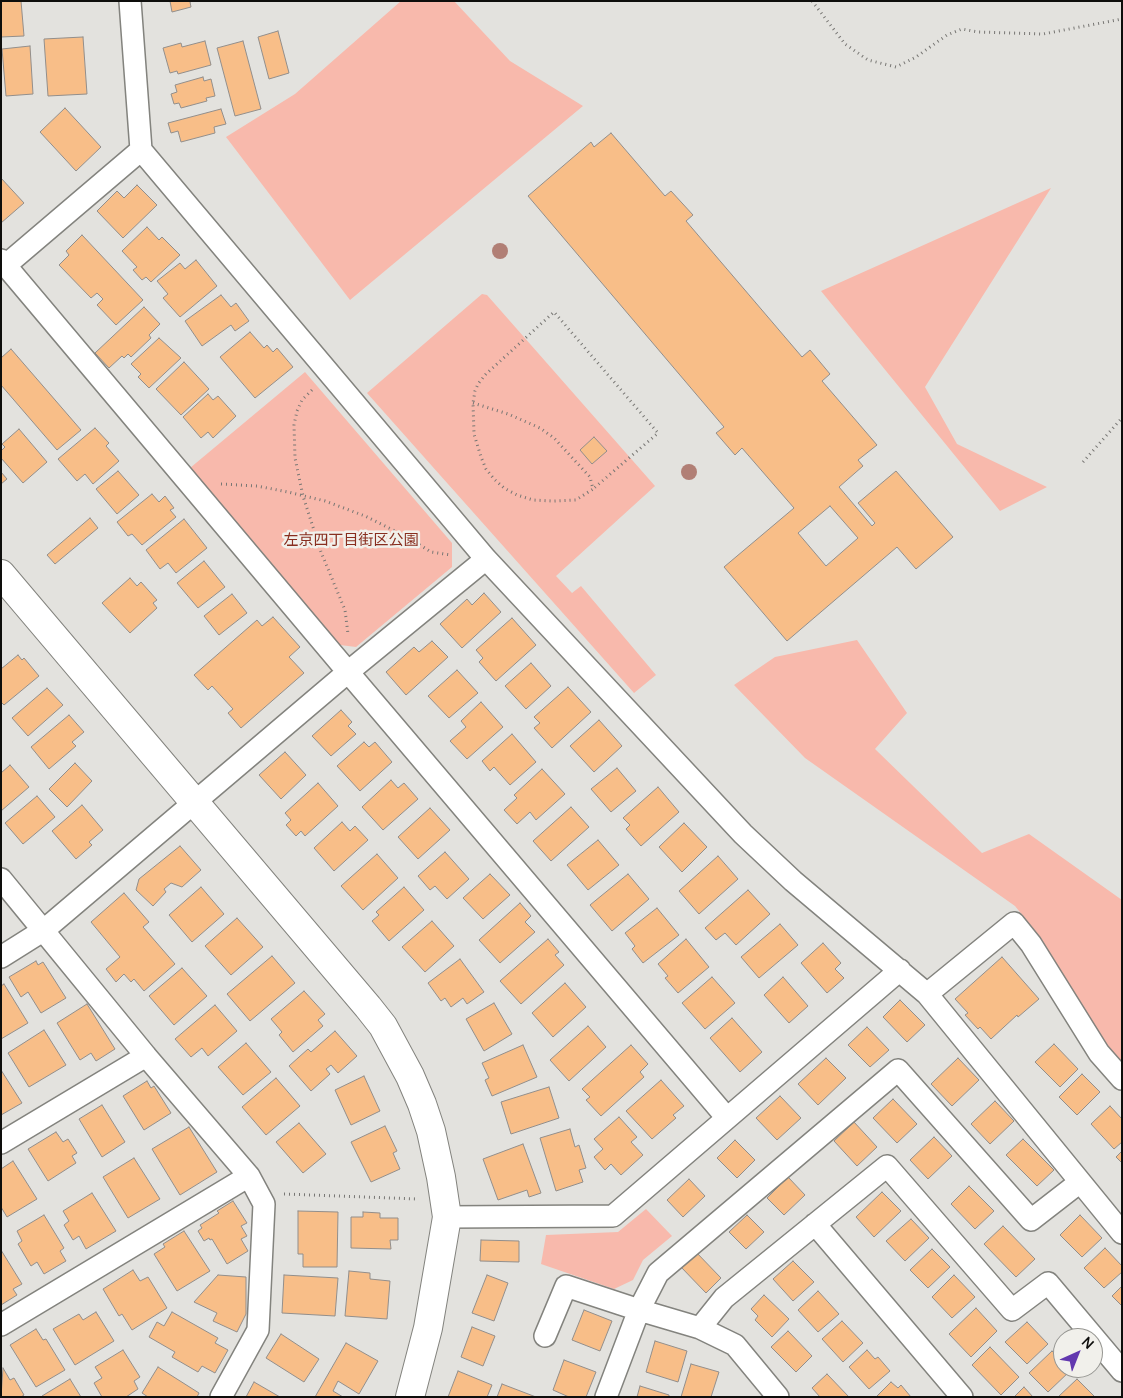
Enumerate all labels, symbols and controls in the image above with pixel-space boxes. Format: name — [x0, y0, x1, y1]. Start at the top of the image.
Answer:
park label: 左京四丁目街区公園 — [284, 532, 418, 550]
north arrow — [1053, 1328, 1103, 1378]
text: N — [1078, 1332, 1098, 1353]

